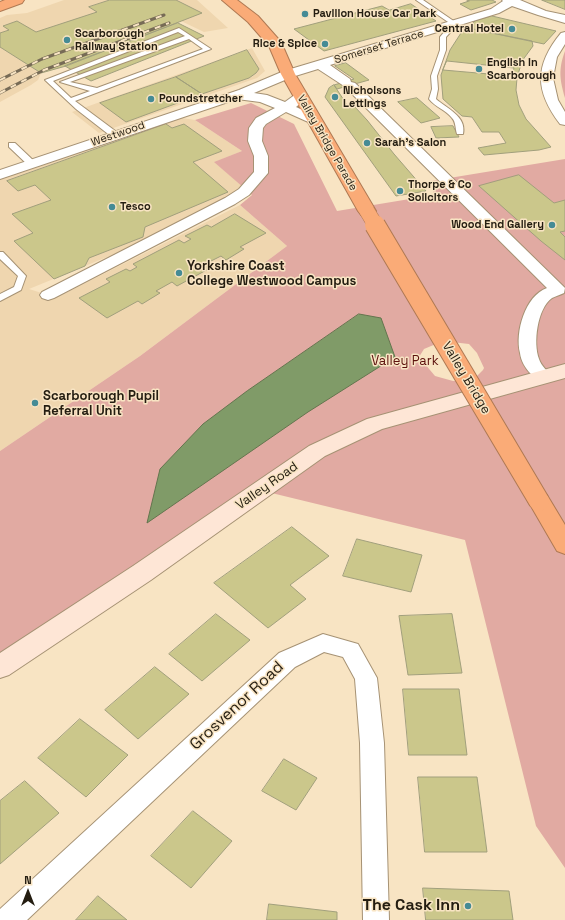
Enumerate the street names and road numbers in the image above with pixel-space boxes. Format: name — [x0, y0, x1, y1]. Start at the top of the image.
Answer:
street label: Somerset Terrace — [333, 27, 425, 67]
street label: Valley Bridge Parade — [294, 93, 360, 193]
street label: Westwood — [89, 119, 147, 149]
street label: Valley Bridge — [438, 339, 494, 417]
street label: Valley Road — [233, 459, 301, 513]
street label: Grosvenor Road — [186, 658, 288, 754]

